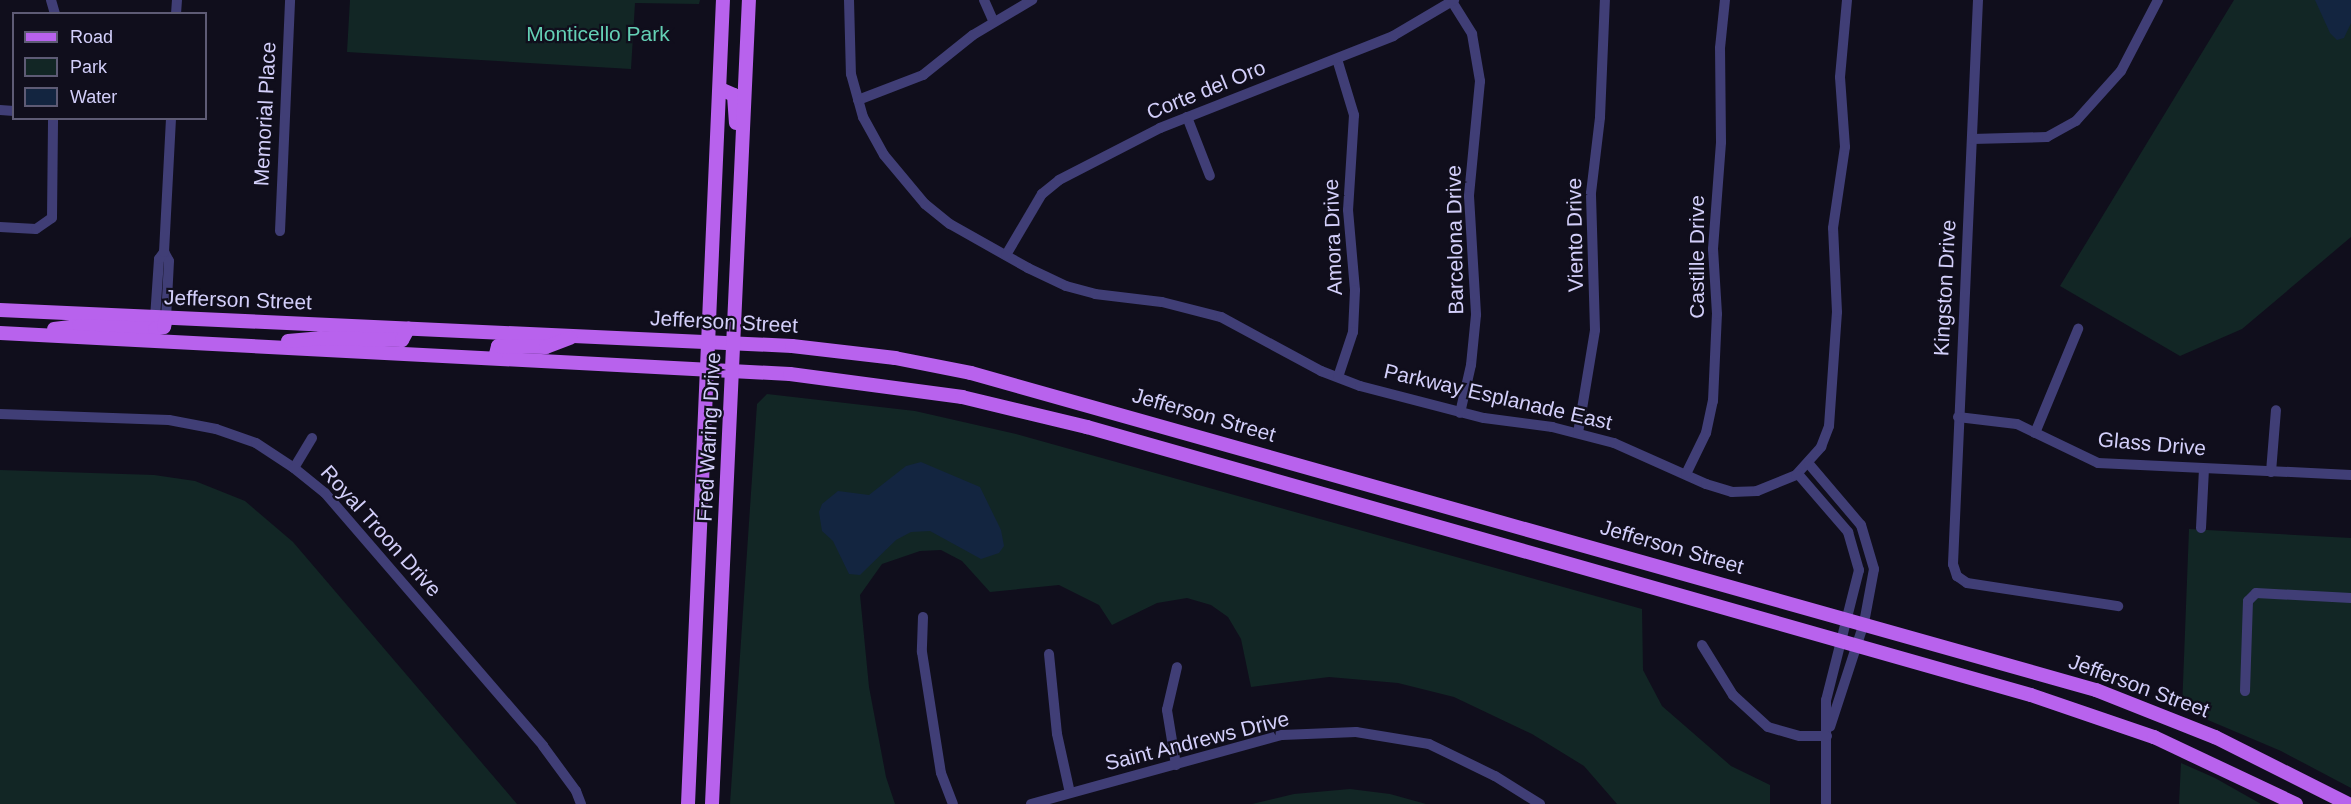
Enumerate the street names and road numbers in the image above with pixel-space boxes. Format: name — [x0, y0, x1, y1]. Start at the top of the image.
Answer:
street label: Memorial Place — [249, 41, 281, 187]
street label: Corte del Oro — [1143, 55, 1269, 125]
street label: Barcelona Drive — [1441, 165, 1469, 315]
street label: Amora Drive — [1318, 178, 1348, 296]
street label: Viento Drive — [1561, 178, 1589, 292]
street label: Castille Drive — [1684, 195, 1710, 319]
street label: Kingston Drive — [1929, 219, 1961, 357]
street label: Jefferson Street — [164, 285, 312, 315]
street label: Jefferson Street — [650, 306, 798, 338]
street label: Fred Waring Drive — [692, 352, 726, 522]
street label: Parkway Esplanade East — [1381, 358, 1615, 436]
street label: Jefferson Street — [1129, 383, 1279, 447]
street label: Glass Drive — [2097, 427, 2207, 461]
street label: Royal Troon Drive — [315, 460, 447, 602]
street label: Jefferson Street — [1597, 515, 1747, 579]
street label: Jefferson Street — [2065, 649, 2213, 723]
street label: Saint Andrews Drive — [1102, 706, 1292, 776]

